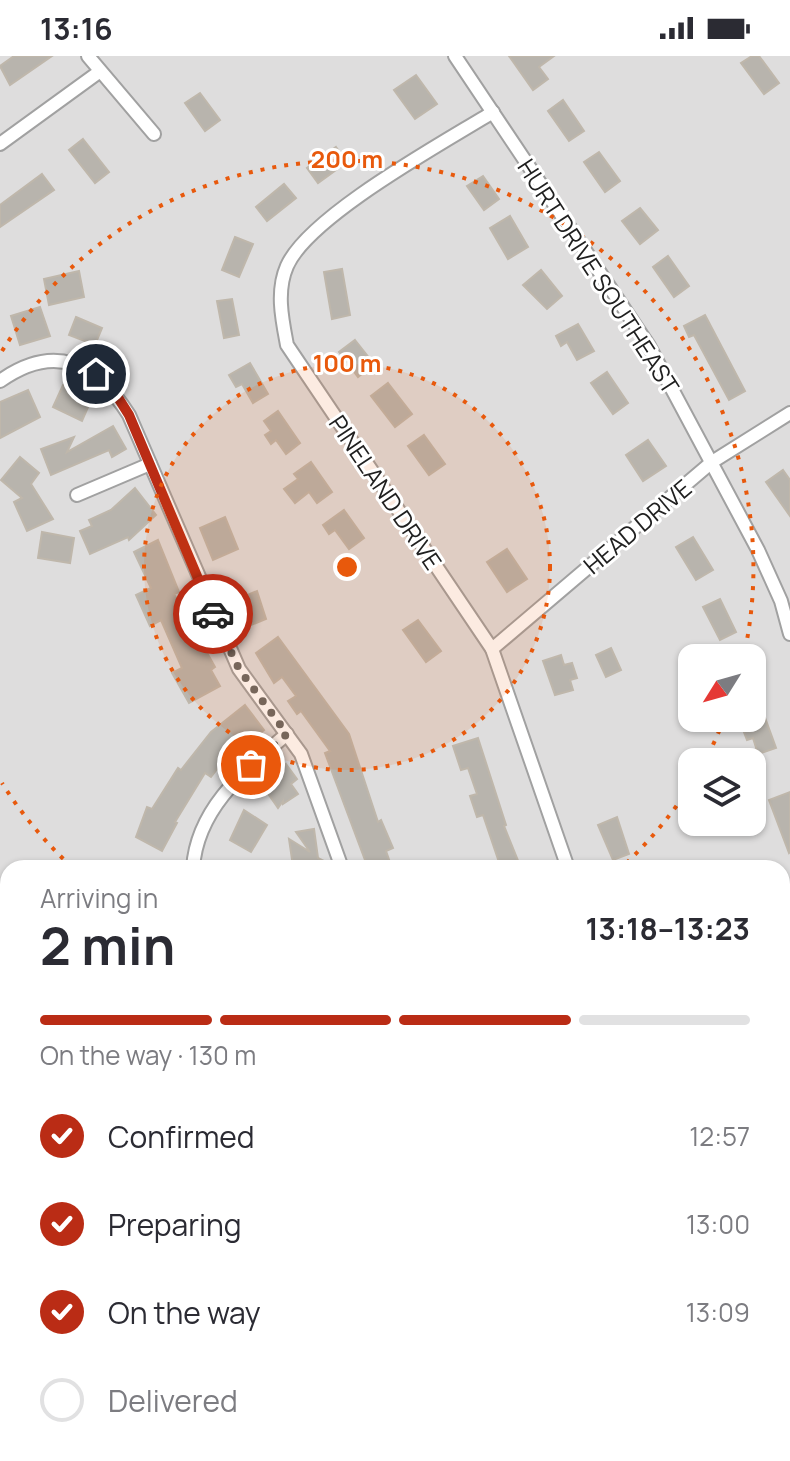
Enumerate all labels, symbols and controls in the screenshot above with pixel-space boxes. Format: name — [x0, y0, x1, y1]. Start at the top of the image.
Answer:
text: 13:16 — [40, 8, 113, 49]
text: 200 m — [311, 142, 383, 175]
street label: HURT DRIVE SOUTHEAST — [511, 152, 688, 400]
pin — [62, 340, 130, 408]
text: 100 m — [313, 346, 381, 379]
icon: home — [74, 352, 118, 396]
street label: PINELAND DRIVE — [322, 408, 450, 576]
street label: HEAD DRIVE — [576, 471, 698, 581]
centre of rings — [333, 553, 361, 581]
courier — [173, 574, 253, 654]
icon: car — [191, 592, 235, 636]
north arrow — [678, 644, 766, 732]
map controls — [678, 644, 766, 836]
pin — [217, 731, 285, 799]
icon: bag — [229, 743, 273, 787]
button: layers — [678, 748, 766, 836]
text: Arriving in — [40, 880, 158, 916]
text: 13:18–13:23 — [585, 908, 750, 949]
text: 2 min — [40, 910, 175, 981]
text: On the way · 130 m — [40, 1037, 256, 1073]
icon: check — [40, 1114, 84, 1158]
text: Confirmed — [108, 1116, 255, 1157]
text: 12:57 — [689, 1118, 750, 1154]
icon: check — [40, 1202, 84, 1246]
text: Preparing — [108, 1204, 242, 1245]
text: 13:00 — [686, 1206, 750, 1242]
icon: check — [40, 1290, 84, 1334]
text: On the way — [108, 1292, 261, 1333]
text: 13:09 — [686, 1294, 750, 1330]
text: Delivered — [108, 1380, 238, 1421]

